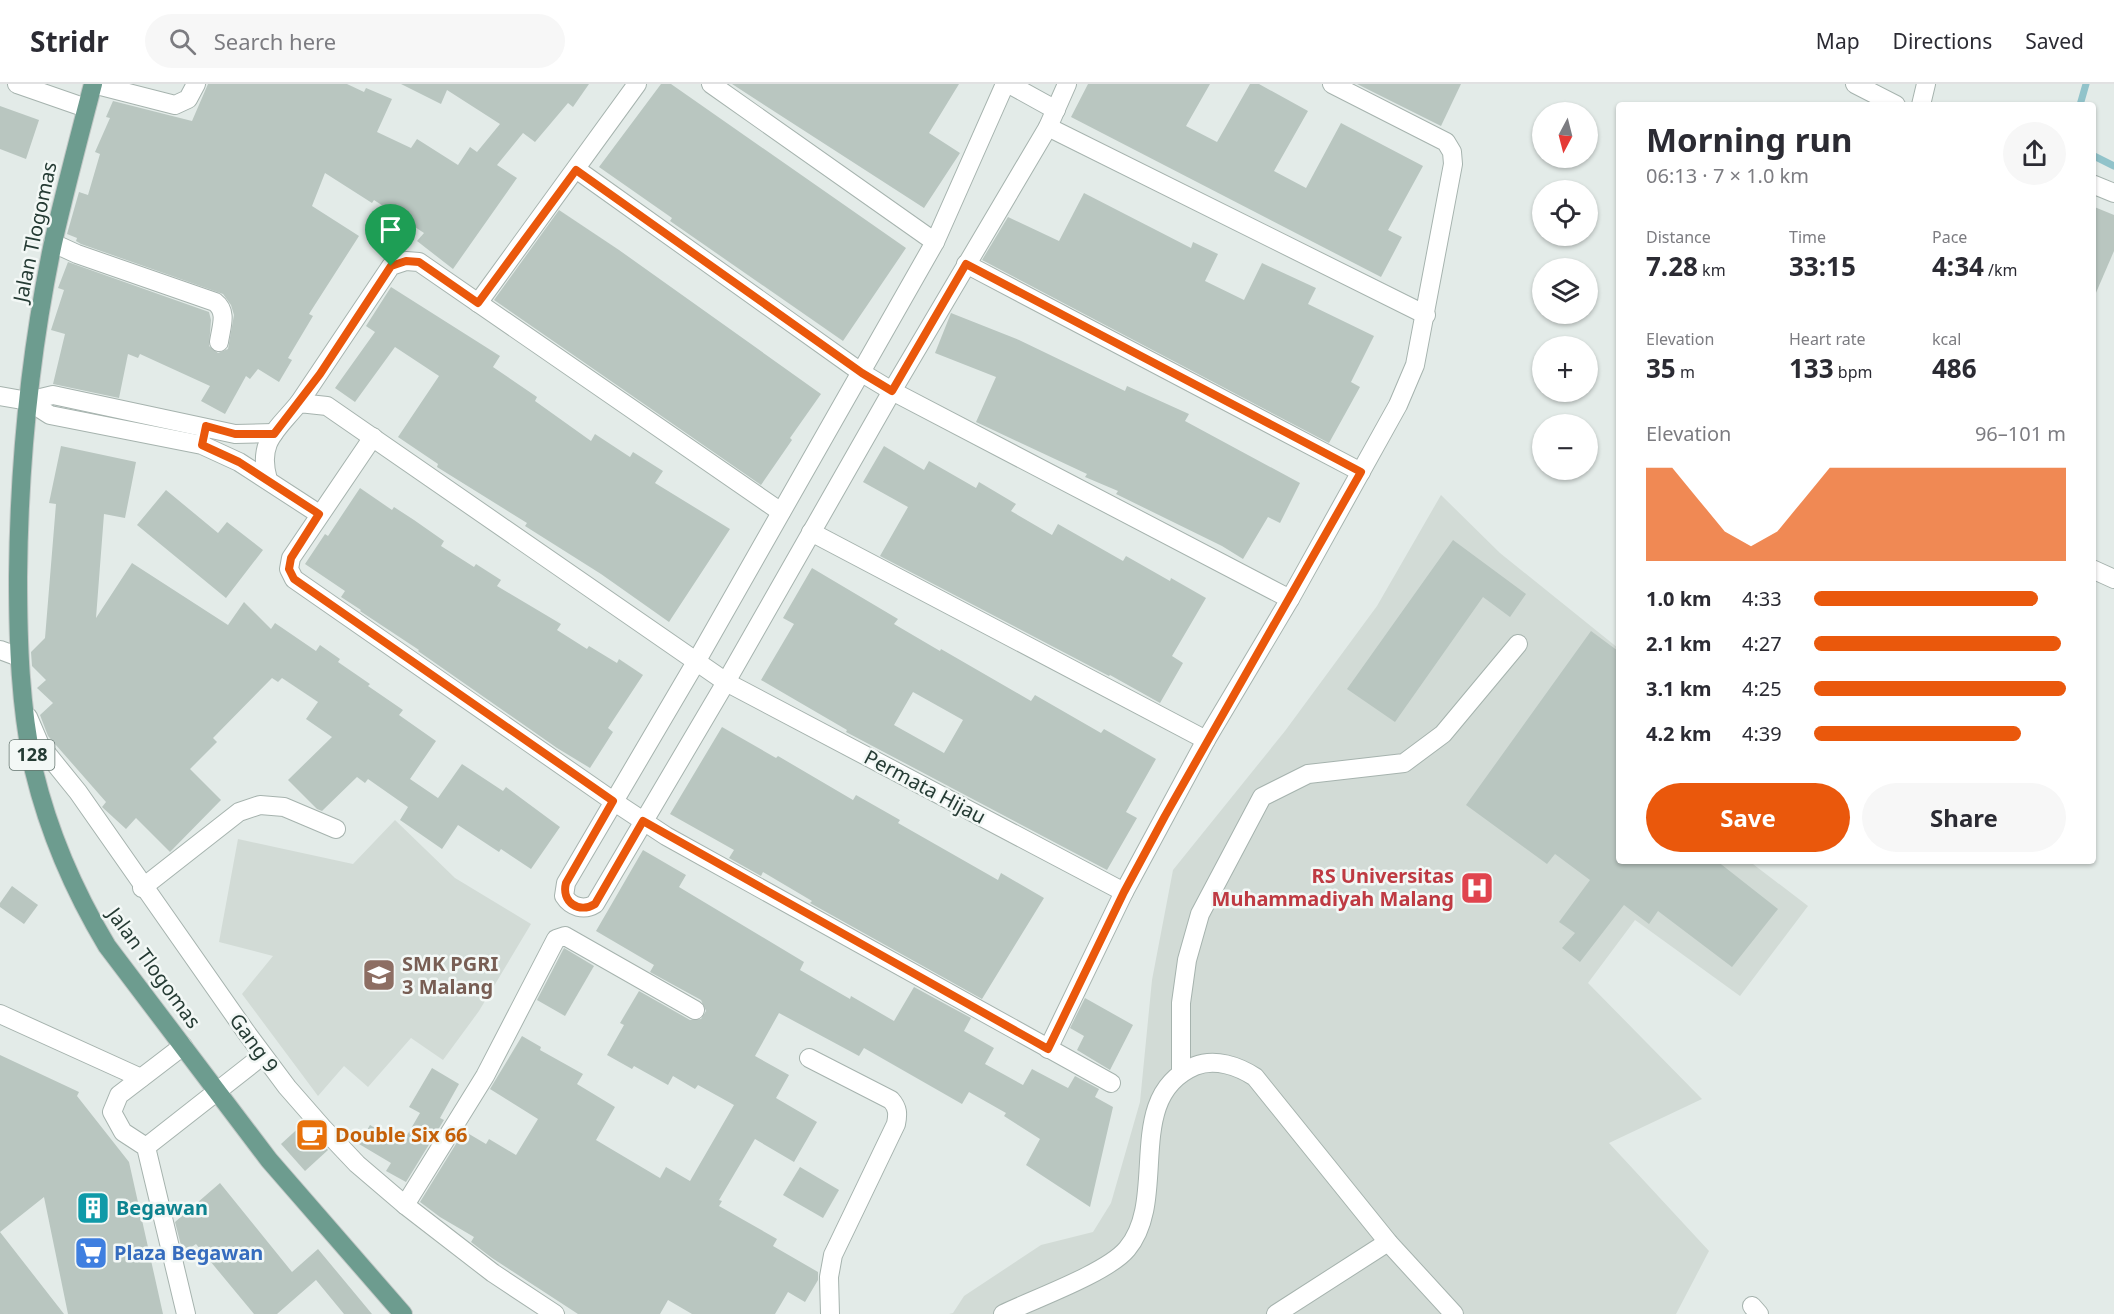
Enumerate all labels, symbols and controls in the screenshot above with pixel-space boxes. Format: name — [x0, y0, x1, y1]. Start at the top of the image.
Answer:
search box — [145, 14, 565, 68]
text: Stridr — [30, 22, 109, 60]
icon: search — [166, 25, 199, 58]
text: Search here — [214, 26, 336, 56]
text: Map — [1816, 27, 1860, 55]
text: Directions — [1893, 27, 1992, 55]
text: Saved — [2025, 27, 2084, 55]
north arrow — [1532, 102, 1598, 168]
map controls — [1532, 102, 1598, 480]
text: Morning run — [1646, 117, 1852, 162]
button: share — [2003, 122, 2066, 185]
street label: Jalan Tlogomas — [6, 159, 63, 307]
text: 06:13 · 7 × 1.0 km — [1646, 162, 1809, 189]
button: locate — [1532, 180, 1598, 246]
pin — [365, 204, 416, 266]
icon: arrive — [374, 213, 407, 246]
text: Distance — [1646, 226, 1711, 248]
text: Time — [1789, 226, 1826, 248]
text: Pace — [1932, 226, 1967, 248]
text: 7.28 — [1646, 248, 1698, 284]
text: 33:15 — [1789, 248, 1856, 284]
text: 4:34 — [1932, 248, 1984, 284]
button: layers — [1532, 258, 1598, 324]
text: km — [1698, 259, 1726, 281]
text: /km — [1984, 259, 2018, 281]
text: Elevation — [1646, 328, 1714, 350]
text: Heart rate — [1789, 328, 1865, 350]
text: kcal — [1932, 328, 1961, 350]
button: + — [1532, 336, 1598, 402]
text: 35 — [1646, 350, 1676, 386]
text: 133 — [1789, 350, 1834, 386]
text: 486 — [1932, 350, 1977, 386]
text: m — [1676, 361, 1695, 383]
text: bpm — [1834, 361, 1872, 383]
button: − — [1532, 414, 1598, 480]
text: Elevation — [1646, 420, 1731, 447]
text: 96–101 m — [1975, 420, 2066, 447]
text: 1.0 km — [1646, 585, 1712, 612]
text: 4:33 — [1742, 585, 1782, 612]
text: 2.1 km — [1646, 630, 1712, 657]
text: 4:27 — [1742, 630, 1782, 657]
text: 3.1 km — [1646, 675, 1712, 702]
text: 4:25 — [1742, 675, 1782, 702]
text: 4.2 km — [1646, 720, 1712, 747]
text: 4:39 — [1742, 720, 1782, 747]
road number: 128 — [9, 740, 54, 770]
street label: Permata Hijau — [860, 743, 991, 830]
button: Save — [1646, 783, 1850, 852]
button: Share — [1862, 783, 2066, 852]
place label: RS Universitas Muhammadiyah Malang — [1212, 862, 1454, 912]
hospital icon: RS Universitas Muhammadiyah Malang — [1459, 870, 1495, 906]
street label: Jalan Tlogomas — [100, 900, 207, 1033]
place label: SMK PGRI 3 Malang — [402, 950, 498, 1000]
school or university icon: SMK PGRI 3 Malang — [361, 957, 397, 993]
street label: Gang 9 — [224, 1008, 285, 1078]
cafe icon: Double Six 66 — [294, 1117, 330, 1153]
place label: Double Six 66 — [335, 1121, 468, 1148]
building icon: Begawan — [75, 1190, 111, 1226]
place label: Begawan — [116, 1194, 208, 1221]
supermarket icon: Plaza Begawan — [73, 1235, 109, 1271]
place label: Plaza Begawan — [114, 1239, 263, 1266]

